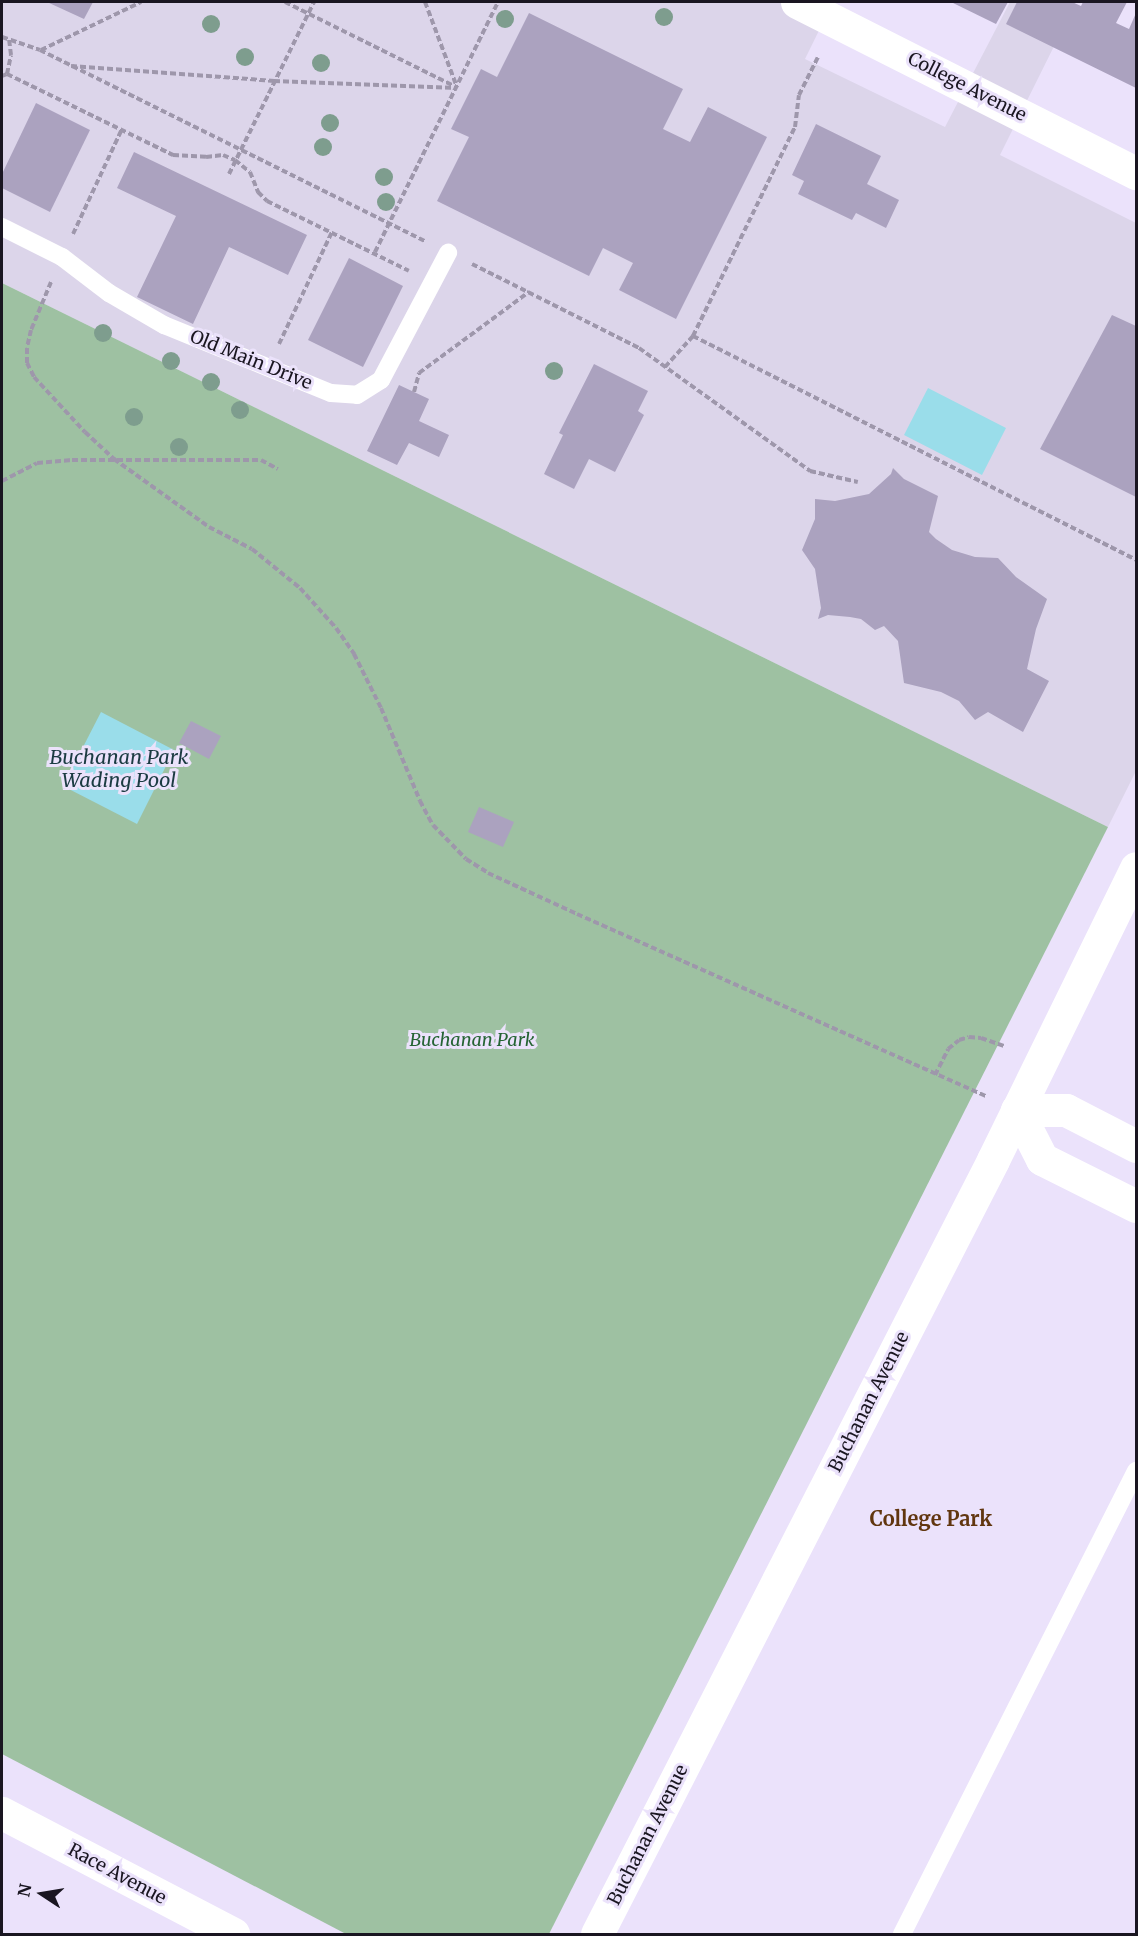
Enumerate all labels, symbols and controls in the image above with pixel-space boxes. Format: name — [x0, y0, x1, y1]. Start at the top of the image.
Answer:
street label: College Avenue — [904, 48, 1030, 126]
street label: Old Main Drive — [187, 326, 315, 394]
water label: Buchanan Park Wading Pool — [50, 744, 188, 791]
park label: Buchanan Park — [410, 1029, 534, 1051]
street label: Buchanan Avenue — [824, 1328, 914, 1476]
district label: College Park — [870, 1506, 992, 1530]
street label: Buchanan Avenue — [603, 1761, 693, 1909]
street label: Race Avenue — [64, 1839, 170, 1909]
north arrow — [12, 1864, 72, 1924]
text: N — [13, 1882, 35, 1899]

